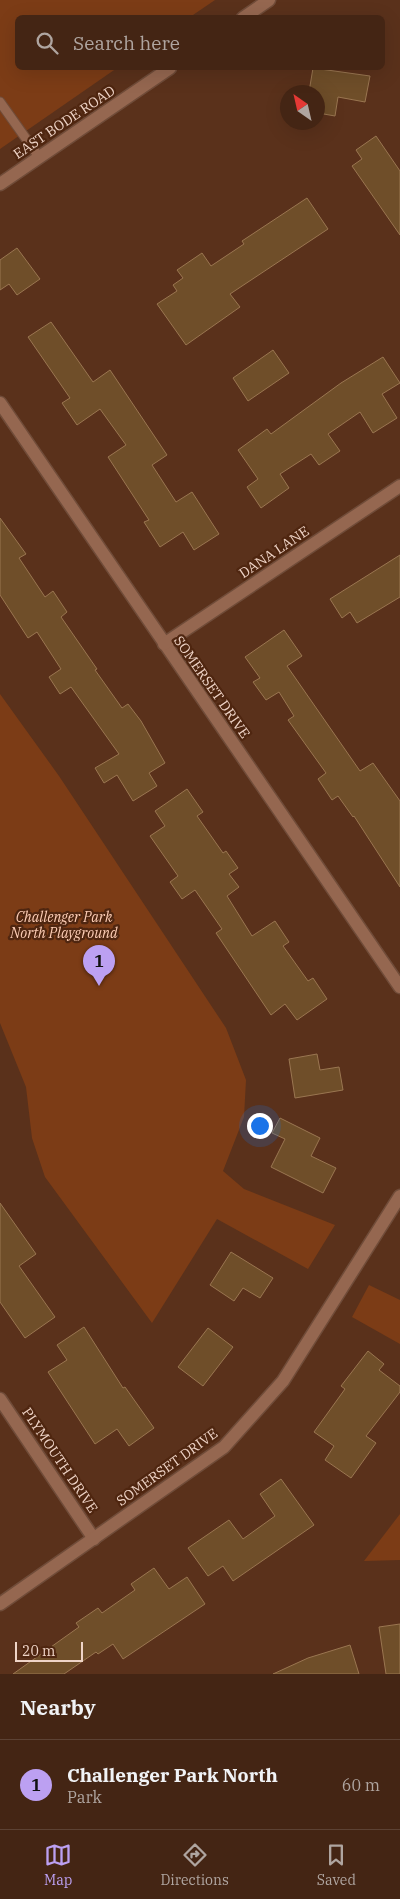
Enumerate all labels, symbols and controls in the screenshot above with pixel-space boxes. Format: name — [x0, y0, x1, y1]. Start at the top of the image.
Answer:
search box — [15, 15, 385, 70]
icon: search — [33, 29, 61, 57]
text: Search here — [73, 31, 180, 55]
street label: EAST BODE ROAD — [10, 81, 118, 163]
north arrow — [280, 85, 325, 130]
street label: DANA LANE — [236, 522, 312, 582]
street label: SOMERSET DRIVE — [170, 632, 254, 742]
park label: Challenger Park North Playground — [9, 908, 118, 942]
pin: 1 — [83, 945, 115, 986]
your location — [247, 1113, 273, 1139]
street label: PLYMOUTH DRIVE — [18, 1404, 102, 1516]
street label: SOMERSET DRIVE — [113, 1424, 221, 1510]
scale bar — [15, 1639, 82, 1662]
text: 20 m — [22, 1642, 55, 1660]
text: Nearby — [20, 1693, 96, 1721]
text: Challenger Park North — [67, 1763, 278, 1787]
text: 1 — [31, 1775, 41, 1795]
text: 60 m — [342, 1775, 380, 1795]
text: Park — [67, 1787, 102, 1807]
tab: Map — [44, 1841, 72, 1889]
tab: Directions — [160, 1841, 229, 1889]
tab: Saved — [317, 1841, 356, 1889]

